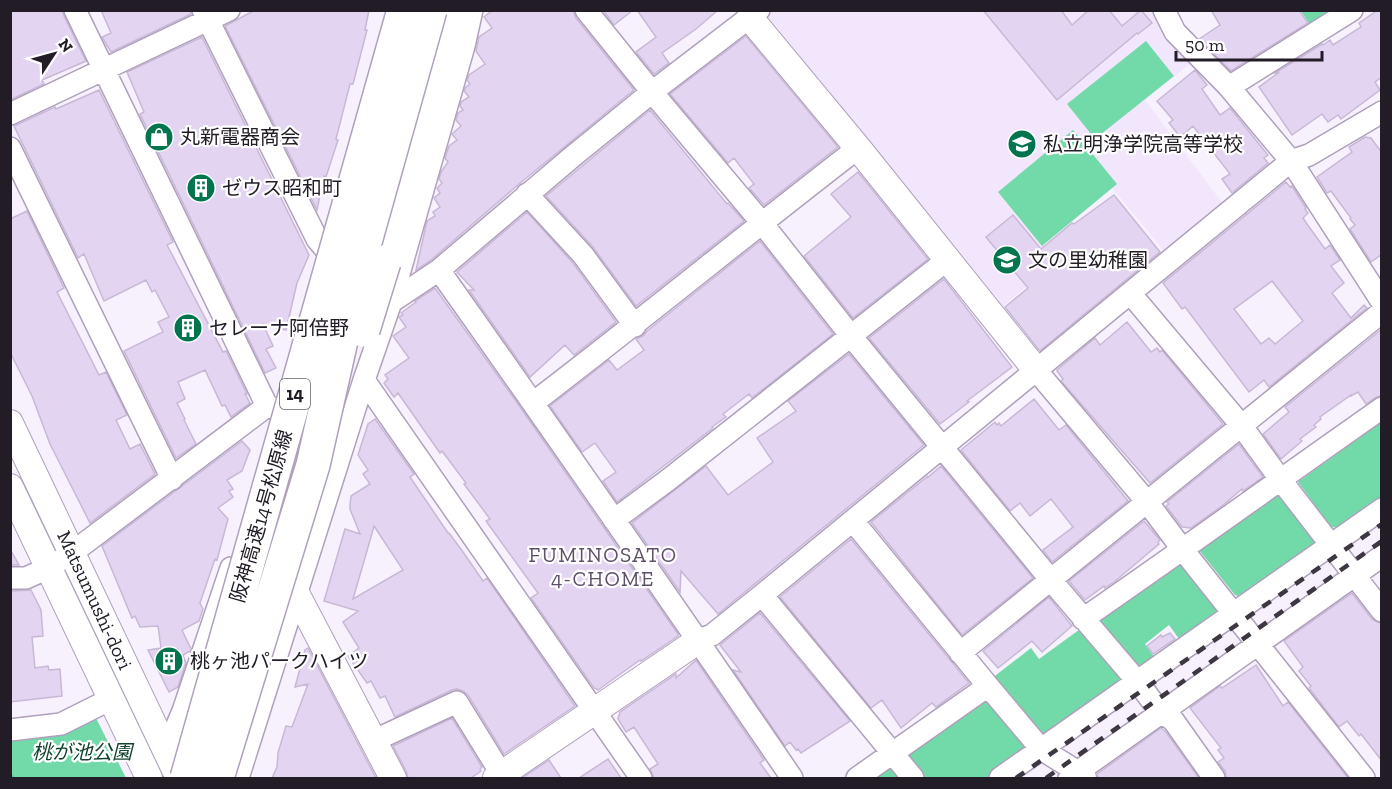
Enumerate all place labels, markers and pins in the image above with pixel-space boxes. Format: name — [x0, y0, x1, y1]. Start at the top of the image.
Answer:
shop icon: 丸新電器商会 — [143, 121, 175, 153]
place label: 丸新電器商会 — [180, 125, 300, 149]
school or university icon: 私立明浄学院高等学校 — [1006, 128, 1038, 160]
place label: 私立明浄学院高等学校 — [1043, 132, 1243, 156]
building icon: ゼウス昭和町 — [185, 172, 217, 204]
place label: ゼウス昭和町 — [222, 176, 342, 200]
school or university icon: 文の里幼稚園 — [991, 244, 1023, 276]
place label: 文の里幼稚園 — [1028, 248, 1148, 272]
building icon: セレーナ阿倍野 — [172, 312, 204, 344]
place label: セレーナ阿倍野 — [209, 316, 349, 340]
building icon: 桃ヶ池パークハイツ — [153, 645, 185, 677]
place label: 桃ヶ池パークハイツ — [190, 649, 369, 673]

